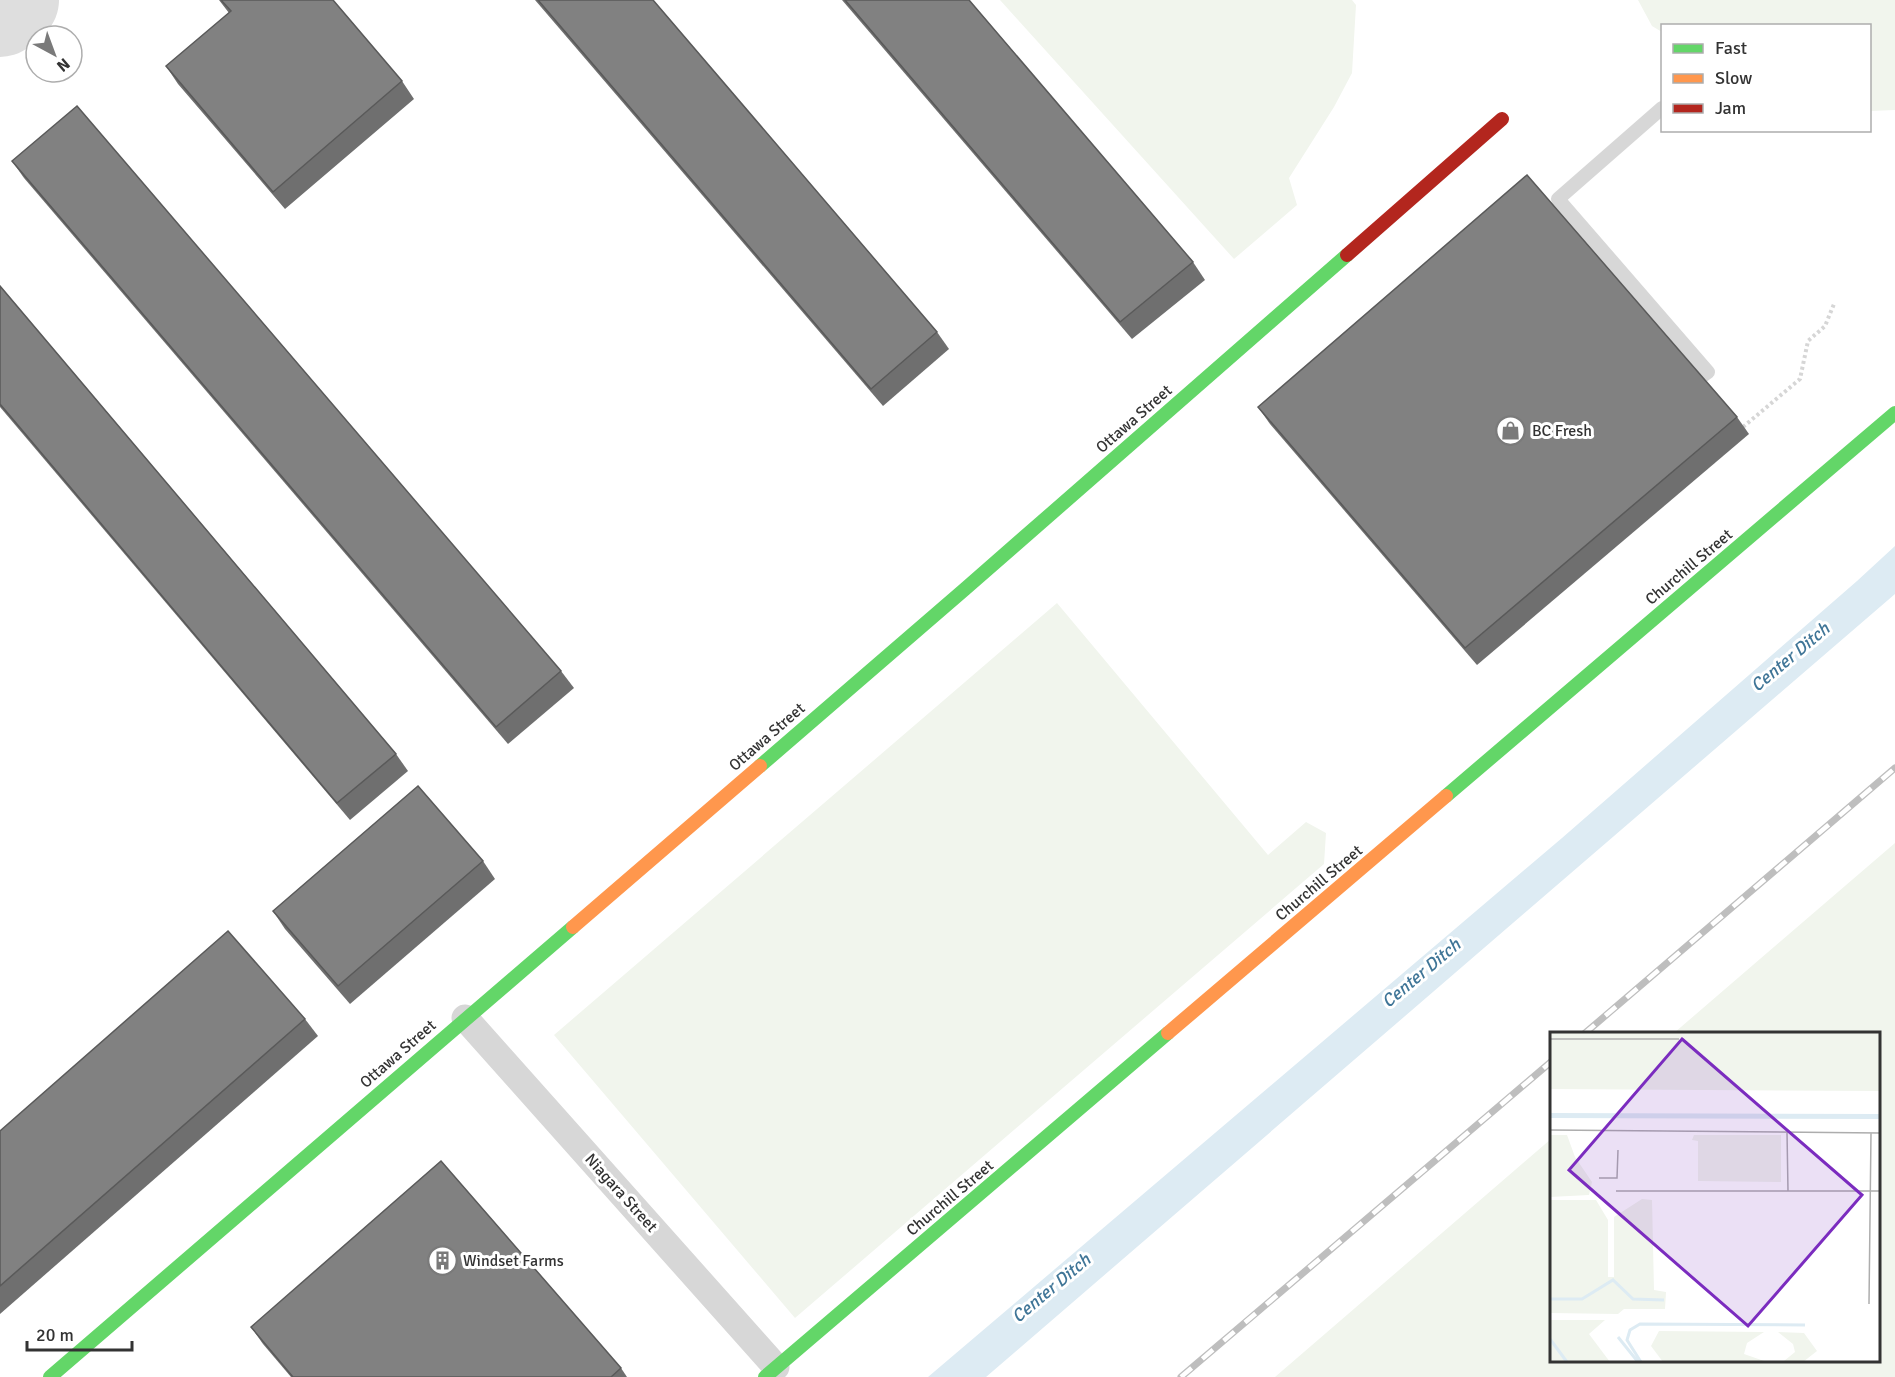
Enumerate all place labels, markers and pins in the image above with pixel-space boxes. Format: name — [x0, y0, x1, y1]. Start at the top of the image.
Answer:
shop icon: BC Fresh — [1495, 415, 1527, 447]
place label: BC Fresh — [1532, 421, 1592, 441]
building icon: Windset Farms — [426, 1245, 458, 1277]
place label: Windset Farms — [463, 1251, 564, 1271]

